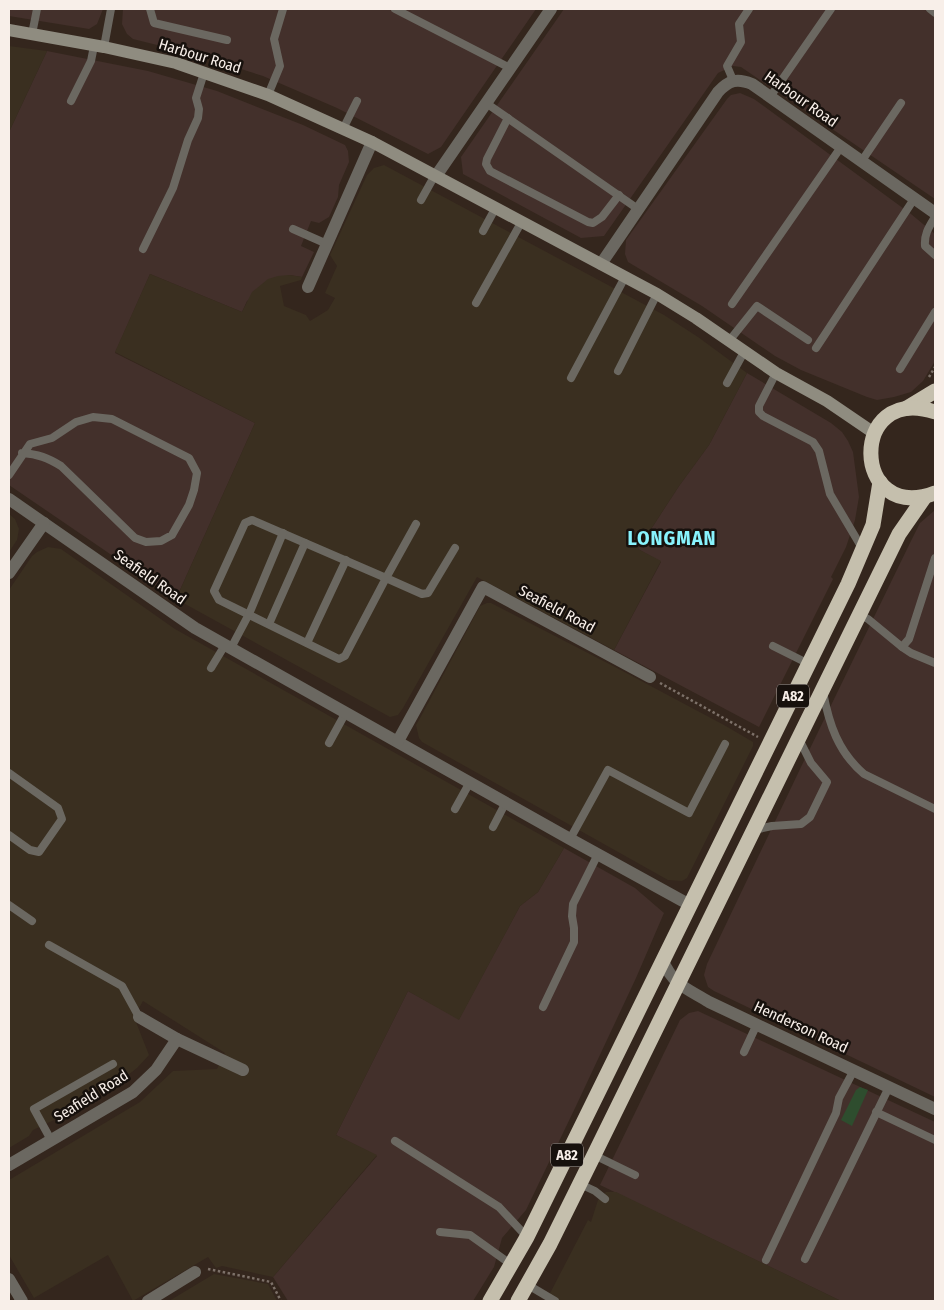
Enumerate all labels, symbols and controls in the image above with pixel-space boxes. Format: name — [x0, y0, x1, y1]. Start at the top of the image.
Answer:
street label: Harbour Road — [157, 35, 243, 77]
street label: Harbour Road — [761, 67, 841, 131]
district label: LONGMAN — [627, 526, 717, 550]
street label: Seafield Road — [110, 546, 190, 608]
street label: Seafield Road — [516, 581, 598, 637]
road number: A82 — [777, 684, 809, 708]
street label: Henderson Road — [751, 997, 851, 1057]
street label: Seafield Road — [51, 1066, 131, 1126]
road number: A82 — [551, 1144, 583, 1166]

